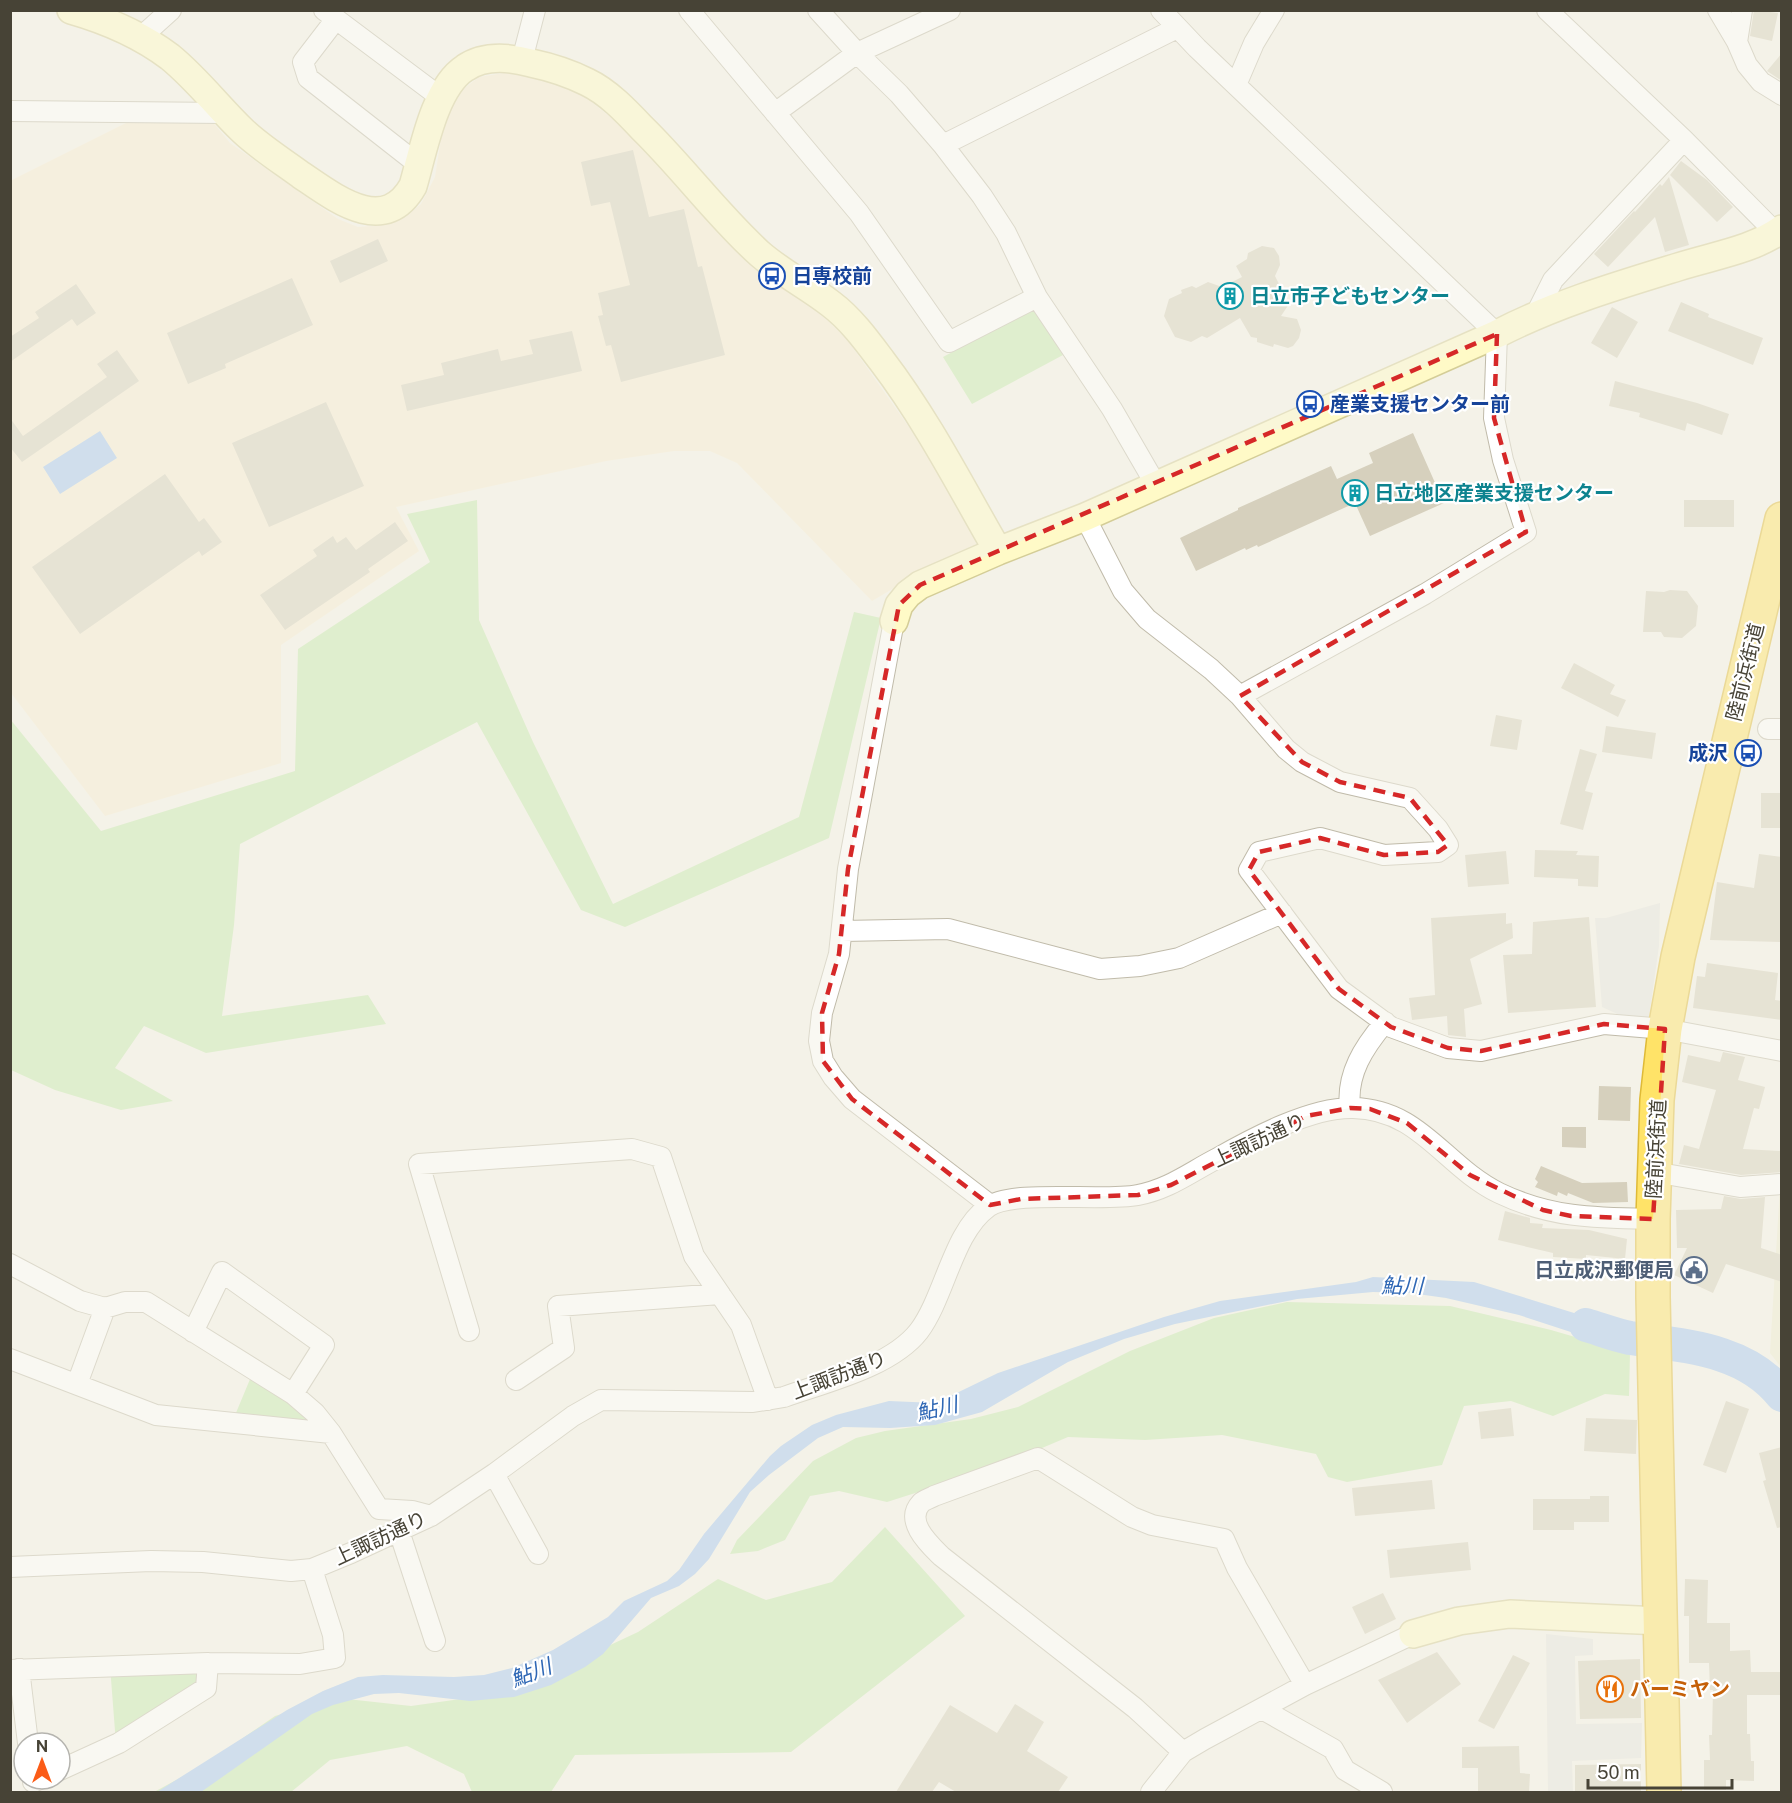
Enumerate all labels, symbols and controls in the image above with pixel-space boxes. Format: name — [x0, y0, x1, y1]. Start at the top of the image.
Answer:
bus stop icon: 日専校前 — [757, 261, 787, 291]
place label: 日専校前 — [792, 264, 872, 288]
building icon: 日立市子どもセンター — [1215, 281, 1245, 311]
place label: 日立市子どもセンター — [1250, 284, 1450, 308]
bus stop icon: 産業支援センター前 — [1295, 389, 1325, 419]
place label: 産業支援センター前 — [1330, 392, 1510, 416]
building icon: 日立地区産業支援センター — [1340, 478, 1370, 508]
place label: 日立地区産業支援センター — [1374, 481, 1614, 505]
street label: 陸前浜街道 — [1721, 621, 1769, 723]
bus stop icon: 成沢 — [1733, 738, 1763, 768]
place label: 成沢 — [1688, 741, 1728, 765]
street label: 陸前浜街道 — [1641, 1098, 1671, 1200]
street label: 上諏訪通り — [1209, 1108, 1309, 1172]
public building icon: 日立成沢郵便局 — [1679, 1255, 1709, 1285]
place label: 日立成沢郵便局 — [1534, 1258, 1674, 1282]
water label: 鮎川 — [1381, 1273, 1425, 1298]
street label: 上諏訪通り — [788, 1346, 890, 1404]
water label: 鮎川 — [914, 1391, 962, 1425]
street label: 上諏訪通り — [330, 1506, 430, 1570]
water label: 鮎川 — [507, 1653, 557, 1692]
restaurant icon: バーミヤン — [1595, 1674, 1625, 1704]
place label: バーミヤン — [1630, 1677, 1730, 1701]
north arrow — [12, 1731, 72, 1791]
text: N — [36, 1737, 48, 1756]
scale bar — [1588, 1752, 1732, 1790]
text: 50 m — [1597, 1762, 1640, 1783]

